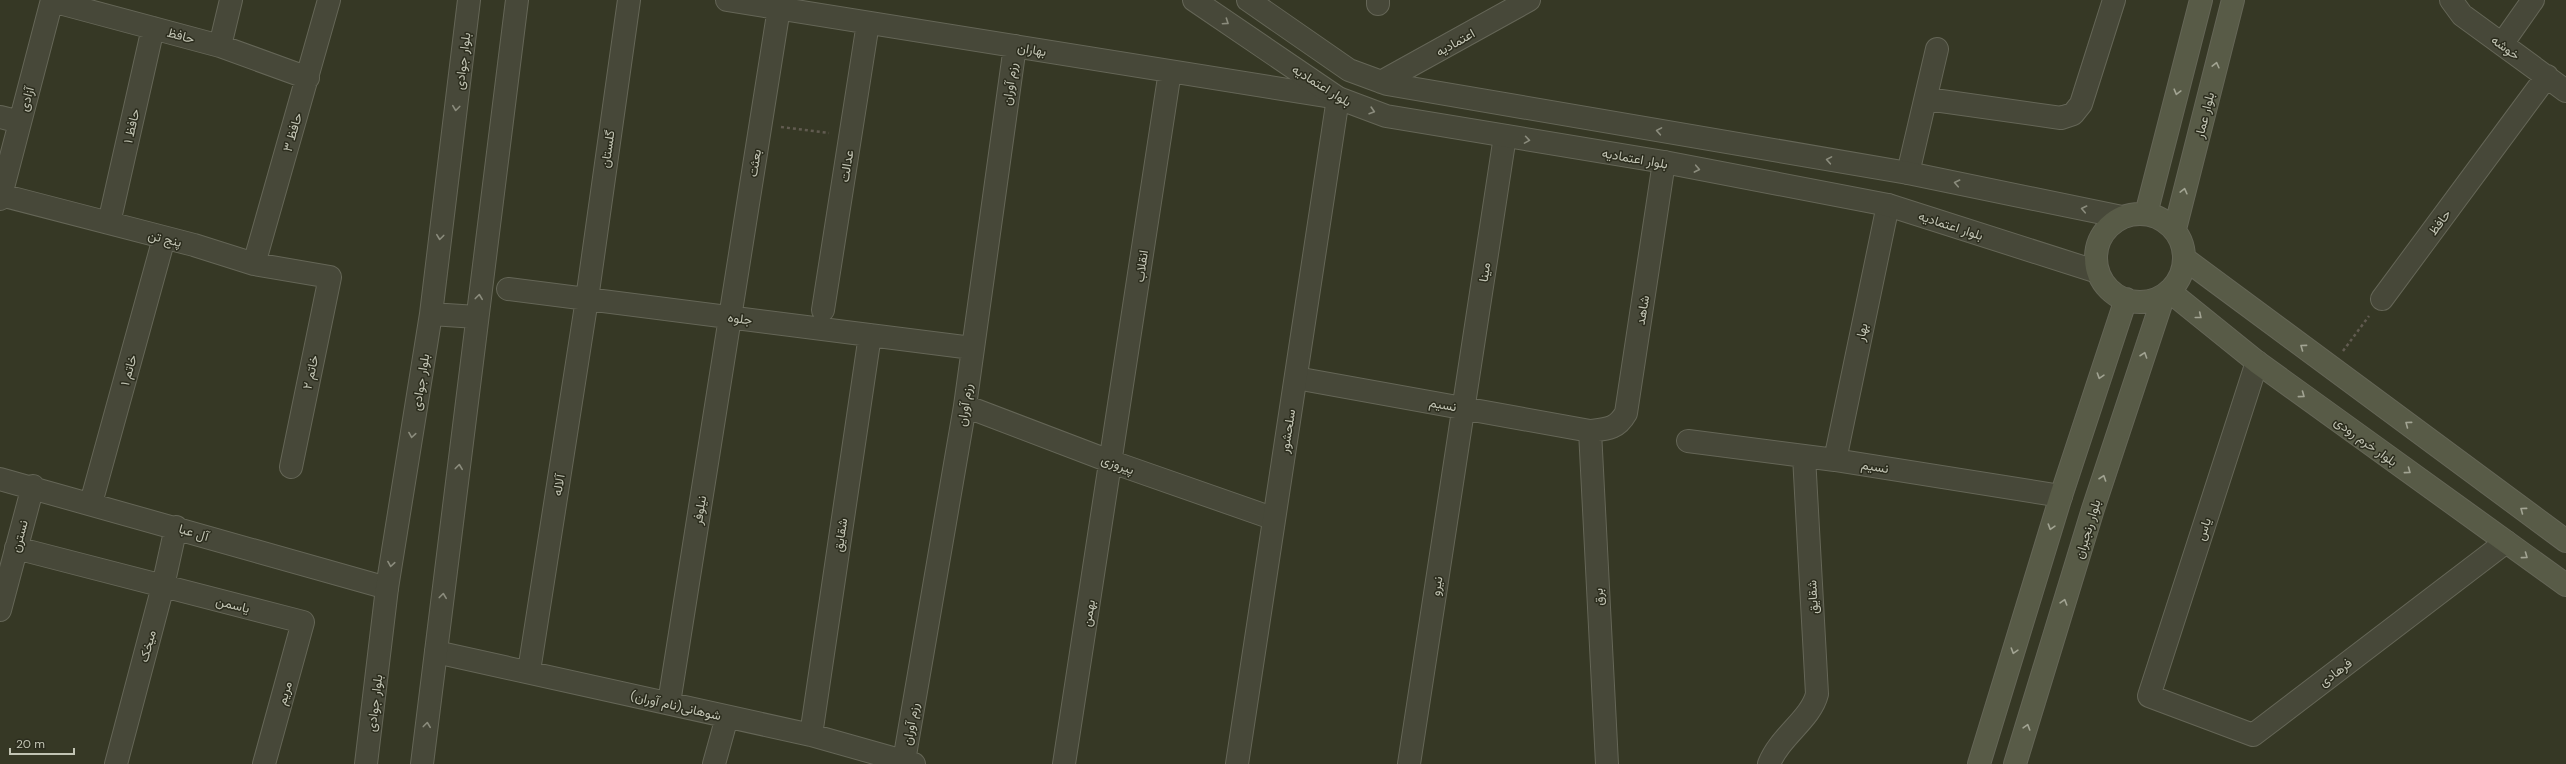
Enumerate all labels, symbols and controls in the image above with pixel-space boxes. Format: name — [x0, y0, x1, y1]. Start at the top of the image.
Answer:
one-way arrow — [1222, 17, 1229, 25]
street label: حافظ — [165, 24, 197, 47]
street label: اعتمادیه — [1433, 25, 1478, 60]
street label: بلوار جوادی — [451, 31, 474, 91]
street label: خوشه — [2488, 31, 2524, 64]
street label: بهاران — [1016, 39, 1048, 60]
street label: بلوار اعتمادیه — [1289, 60, 1355, 110]
street label: رزم آوران — [998, 62, 1021, 107]
one-way arrow — [2212, 62, 2220, 69]
street label: آزادی — [15, 84, 38, 113]
one-way arrow — [2173, 88, 2182, 95]
street label: بلوار عمار — [2190, 90, 2218, 141]
one-way arrow — [452, 105, 461, 111]
street label: حافظ ۱ — [119, 107, 144, 145]
one-way arrow — [1368, 107, 1375, 115]
street label: حافظ ۳ — [279, 110, 306, 154]
one-way arrow — [1656, 127, 1663, 135]
street label: گلستان — [596, 129, 619, 169]
one-way arrow — [1524, 135, 1530, 143]
street label: بلوار اعتمادیه — [1600, 144, 1670, 173]
street label: بعثت — [744, 148, 765, 178]
street label: عدالت — [836, 148, 857, 183]
one-way arrow — [1826, 156, 1832, 164]
one-way arrow — [1693, 164, 1700, 172]
one-way arrow — [1954, 180, 1960, 188]
one-way arrow — [2179, 188, 2188, 195]
one-way arrow — [2081, 206, 2087, 214]
street label: حافظ — [2424, 206, 2455, 239]
street label: بلوار اعتمادیه — [1916, 207, 1985, 244]
street label: پنج تن — [146, 226, 184, 252]
one-way arrow — [436, 234, 445, 240]
street label: انقلاب — [1131, 249, 1152, 283]
street label: مینا — [1475, 261, 1494, 283]
one-way arrow — [475, 293, 484, 300]
street label: شاهد — [1632, 294, 1653, 326]
street label: جلوه — [727, 309, 754, 328]
one-way arrow — [2195, 311, 2202, 318]
street label: بهار — [1851, 321, 1872, 344]
one-way arrow — [2301, 345, 2308, 352]
street label: خاتم ۱ — [116, 352, 141, 388]
street label: بلوار جوادی — [408, 352, 433, 412]
one-way arrow — [2140, 352, 2148, 359]
street label: خاتم ۲ — [299, 353, 322, 391]
one-way arrow — [2096, 373, 2105, 380]
street label: رزم آوران — [953, 383, 976, 428]
one-way arrow — [2298, 390, 2305, 397]
street label: نسیم — [1428, 394, 1458, 415]
street label: سلحشور — [1275, 408, 1299, 455]
street label: بلوار خرم رودی — [2331, 413, 2401, 470]
one-way arrow — [2405, 422, 2412, 429]
one-way arrow — [408, 432, 416, 438]
street label: پیروزی — [1099, 451, 1137, 479]
street label: نسیم — [1860, 456, 1890, 477]
one-way arrow — [454, 464, 463, 470]
one-way arrow — [2403, 466, 2410, 473]
street label: آلاله — [548, 472, 569, 497]
one-way arrow — [2098, 475, 2107, 482]
street label: نیلوفر — [689, 494, 710, 527]
street label: بلوار رنجبران — [2070, 497, 2105, 561]
one-way arrow — [2521, 508, 2528, 515]
street label: یاس — [2192, 516, 2215, 543]
street label: شقایق — [830, 517, 851, 553]
street label: نسترن — [7, 518, 32, 554]
street label: آل عبا — [177, 520, 212, 545]
one-way arrow — [2047, 523, 2056, 530]
one-way arrow — [2520, 551, 2527, 558]
one-way arrow — [387, 560, 396, 567]
street label: نیرو — [1427, 575, 1446, 597]
street label: شقایق — [1803, 579, 1822, 614]
street label: برق — [1590, 588, 1607, 606]
street label: یاسمن — [214, 592, 252, 617]
one-way arrow — [438, 593, 447, 599]
street label: بهمن — [1078, 598, 1099, 628]
one-way arrow — [2059, 599, 2068, 606]
street label: میخک — [135, 628, 160, 664]
one-way arrow — [2010, 647, 2019, 654]
street label: فرهادی — [2315, 654, 2356, 691]
street label: بلوار جوادی — [363, 673, 386, 733]
street label: مریم — [273, 679, 296, 707]
street label: شوهانی(نام آوران) — [629, 687, 723, 724]
street label: رزم آوران — [898, 701, 923, 747]
one-way arrow — [422, 722, 431, 728]
one-way arrow — [2022, 723, 2031, 730]
scale bar — [10, 730, 74, 756]
text: 20 m — [16, 736, 45, 752]

